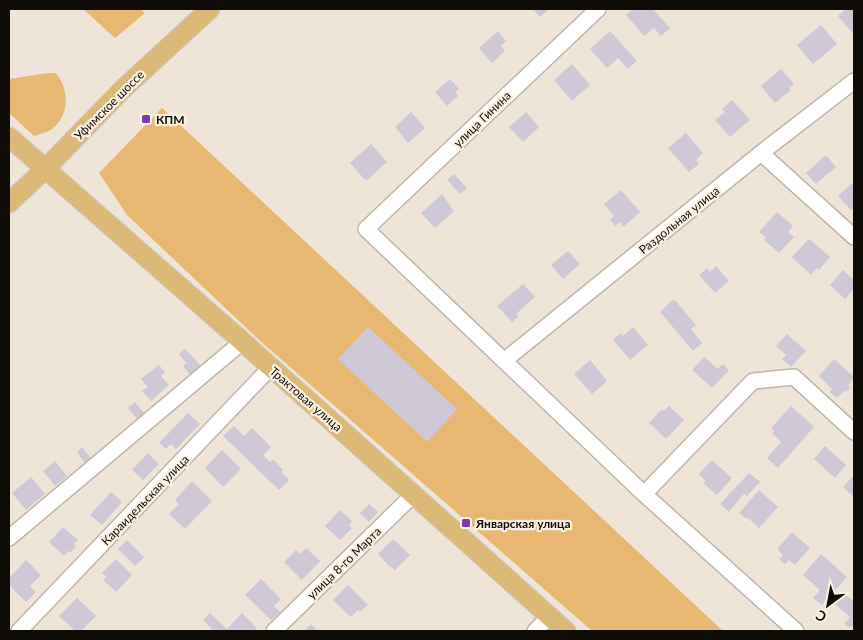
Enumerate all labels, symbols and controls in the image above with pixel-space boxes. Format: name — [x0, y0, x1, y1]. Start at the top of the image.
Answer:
street label: Уфимское шоссе — [71, 67, 147, 143]
street label: улица Гинина — [450, 88, 514, 150]
place label: КПМ — [156, 112, 185, 127]
marker: КПМ — [140, 113, 152, 125]
street label: Раздольная улица — [636, 183, 722, 257]
street label: Трактовая улица — [267, 363, 345, 435]
street label: Караидельская улица — [98, 452, 192, 548]
place label: Январская улица — [475, 516, 571, 531]
marker: Январская улица — [460, 517, 472, 529]
street label: улица 8-го Марта — [304, 524, 384, 602]
north arrow — [803, 580, 853, 630]
text: С — [812, 606, 829, 626]

